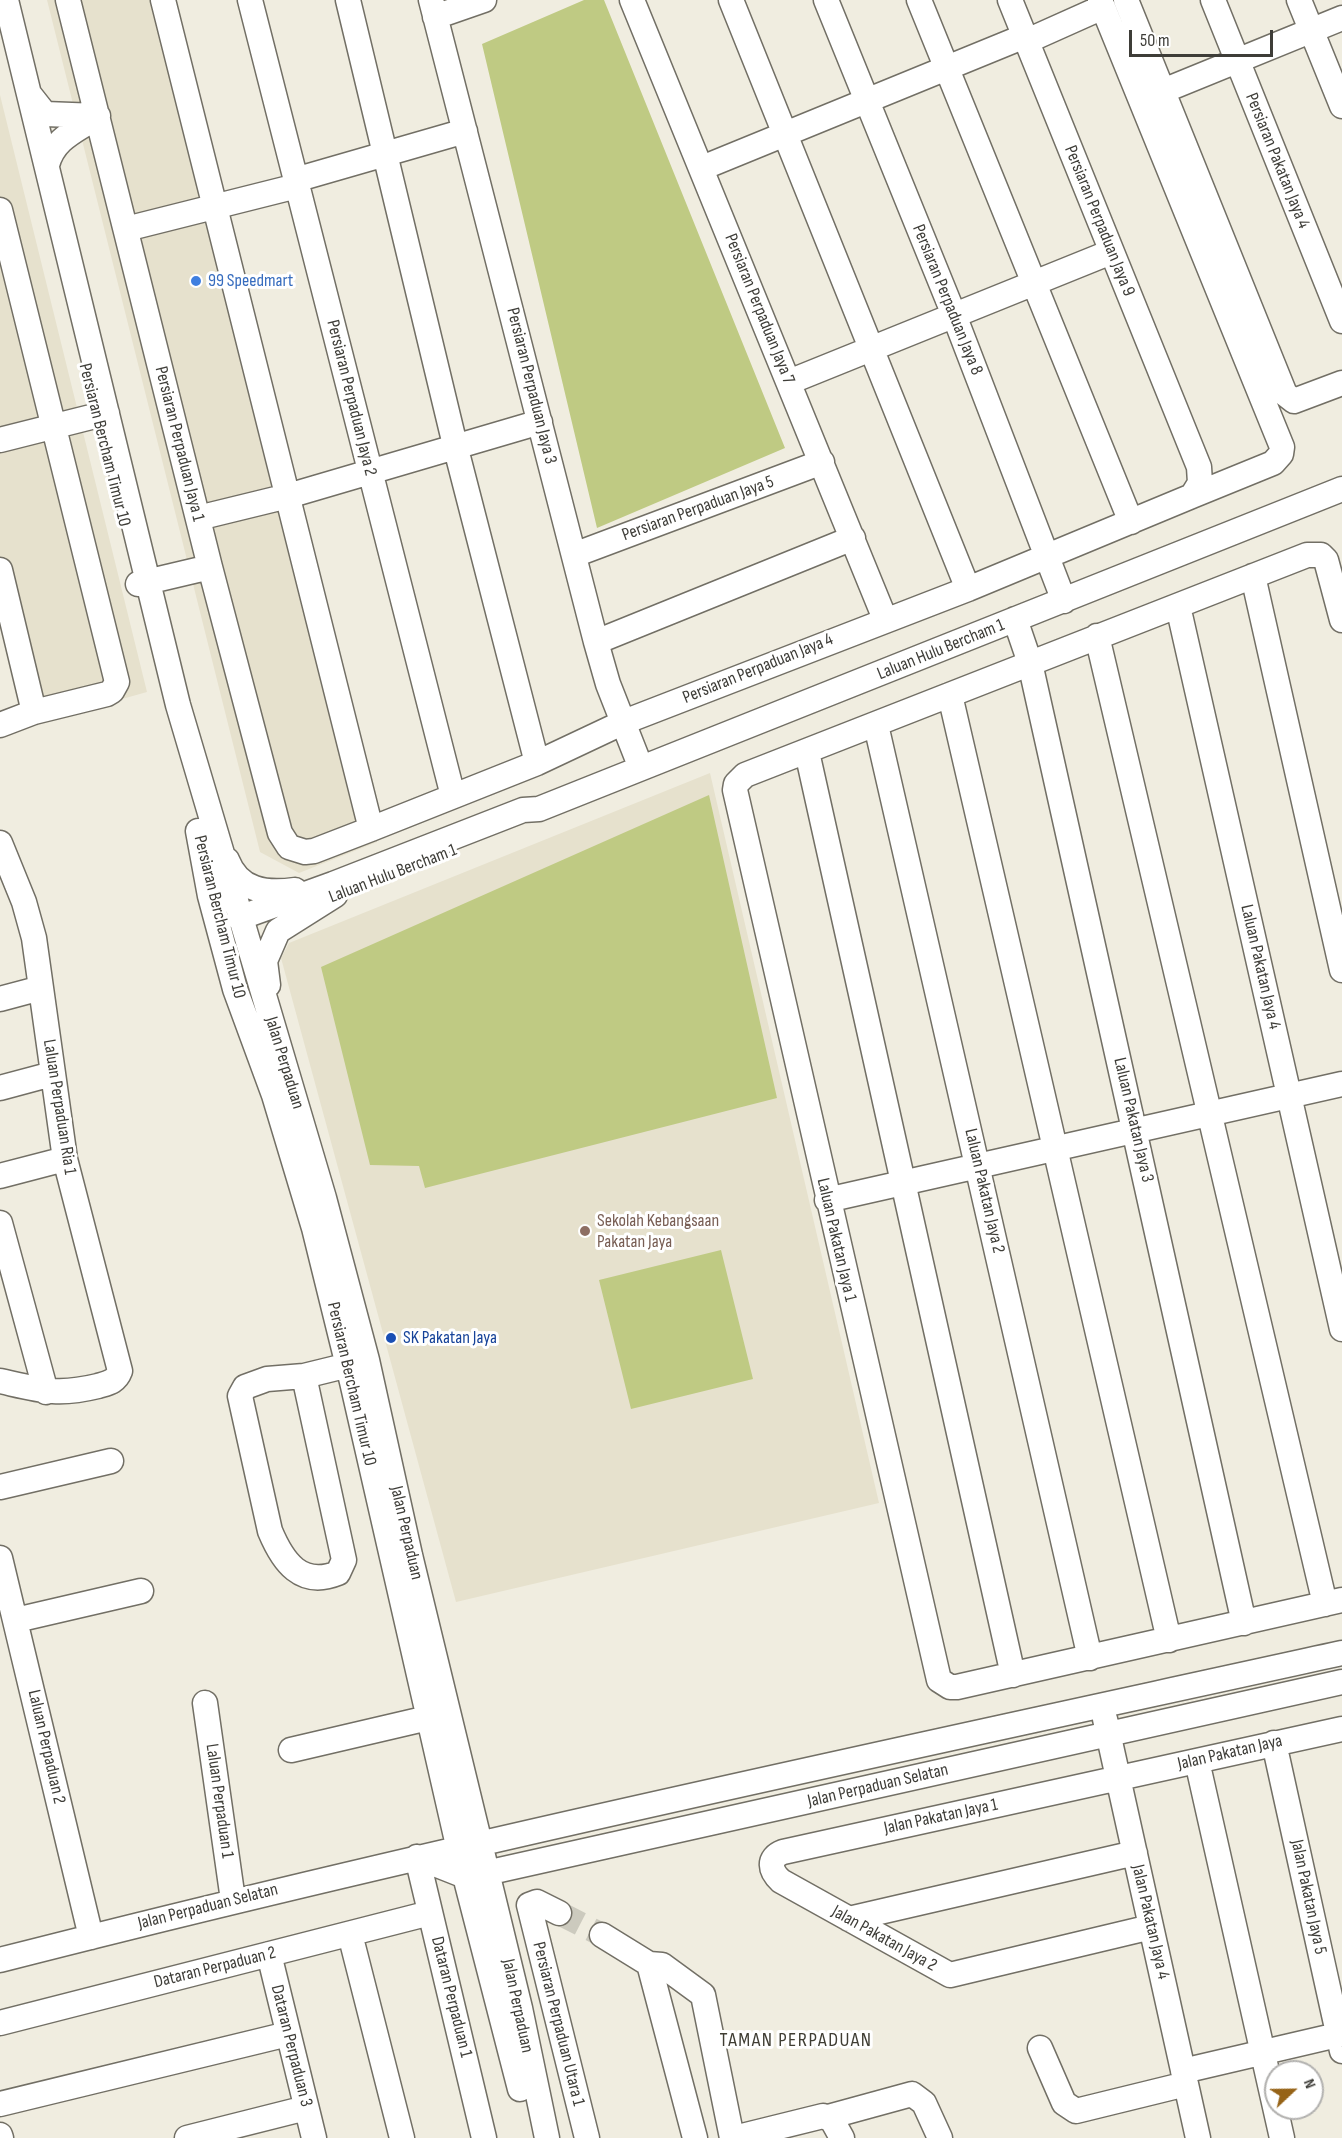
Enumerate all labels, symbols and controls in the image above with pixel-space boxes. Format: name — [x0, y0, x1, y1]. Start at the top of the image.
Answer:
scale bar — [1132, 18, 1276, 56]
text: 50 m — [1140, 30, 1170, 51]
street label: Persiaran Pakatan Jaya 4 — [1240, 90, 1314, 232]
street label: Persiaran Perpaduan Jaya 9 — [1059, 142, 1139, 300]
street label: Persiaran Perpaduan Jaya 8 — [907, 222, 987, 378]
street label: Persiaran Perpaduan Jaya 7 — [719, 231, 799, 387]
place label: 99 Speedmart — [208, 270, 293, 292]
marker: 99 Speedmart — [189, 274, 203, 288]
street label: Persiaran Perpaduan Jaya 3 — [501, 306, 561, 466]
street label: Persiaran Perpaduan Jaya 2 — [321, 318, 381, 478]
street label: Persiaran Bercham Timur 10 — [73, 361, 135, 529]
street label: Persiaran Perpaduan Jaya 1 — [149, 364, 209, 524]
street label: Persiaran Perpaduan Jaya 5 — [619, 472, 777, 546]
street label: Laluan Hulu Bercham 1 — [874, 615, 1008, 685]
street label: Persiaran Perpaduan Jaya 4 — [680, 629, 836, 709]
street label: Persiaran Bercham Timur 10 — [188, 833, 250, 1001]
street label: Laluan Hulu Bercham 1 — [326, 840, 460, 908]
street label: Laluan Pakatan Jaya 4 — [1235, 902, 1285, 1032]
street label: Jalan Perpaduan — [260, 1014, 308, 1112]
street label: Laluan Perpaduan Ria 1 — [38, 1038, 80, 1176]
street label: Laluan Pakatan Jaya 3 — [1108, 1055, 1158, 1185]
street label: Laluan Pakatan Jaya 2 — [959, 1127, 1009, 1255]
street label: Laluan Pakatan Jaya 1 — [811, 1176, 861, 1304]
place label: Sekolah Kebangsaan Pakatan Jaya — [597, 1210, 719, 1252]
marker: Sekolah Kebangsaan Pakatan Jaya — [578, 1224, 592, 1238]
street label: Persiaran Bercham Timur 10 — [322, 1300, 380, 1468]
place label: SK Pakatan Jaya — [403, 1327, 497, 1349]
marker: SK Pakatan Jaya — [384, 1331, 398, 1345]
street label: Jalan Perpaduan — [385, 1484, 427, 1582]
street label: Laluan Perpaduan 2 — [22, 1688, 70, 1806]
street label: Jalan Pakatan Jaya — [1176, 1730, 1284, 1776]
street label: Laluan Perpaduan 1 — [200, 1742, 238, 1860]
street label: Jalan Perpaduan Selatan — [806, 1759, 950, 1813]
street label: Jalan Pakatan Jaya 1 — [882, 1794, 1000, 1840]
street label: Jalan Pakatan Jaya 5 — [1285, 1838, 1331, 1956]
street label: Jalan Pakatan Jaya 4 — [1126, 1863, 1174, 1981]
street label: Jalan Perpaduan Selatan — [136, 1879, 280, 1935]
street label: Jalan Pakatan Jaya 2 — [828, 1901, 940, 1977]
street label: Dataran Perpaduan 1 — [426, 1934, 476, 2060]
street label: Persiaran Perpaduan Utara 1 — [527, 1940, 589, 2108]
street label: Dataran Perpaduan 2 — [152, 1942, 278, 1994]
street label: Jalan Perpaduan — [497, 1957, 537, 2055]
street label: Dataran Perpaduan 3 — [265, 1983, 317, 2109]
district label: TAMAN PERPADUAN — [720, 2029, 872, 2053]
north arrow — [1264, 2060, 1324, 2120]
text: N — [1299, 2076, 1320, 2091]

